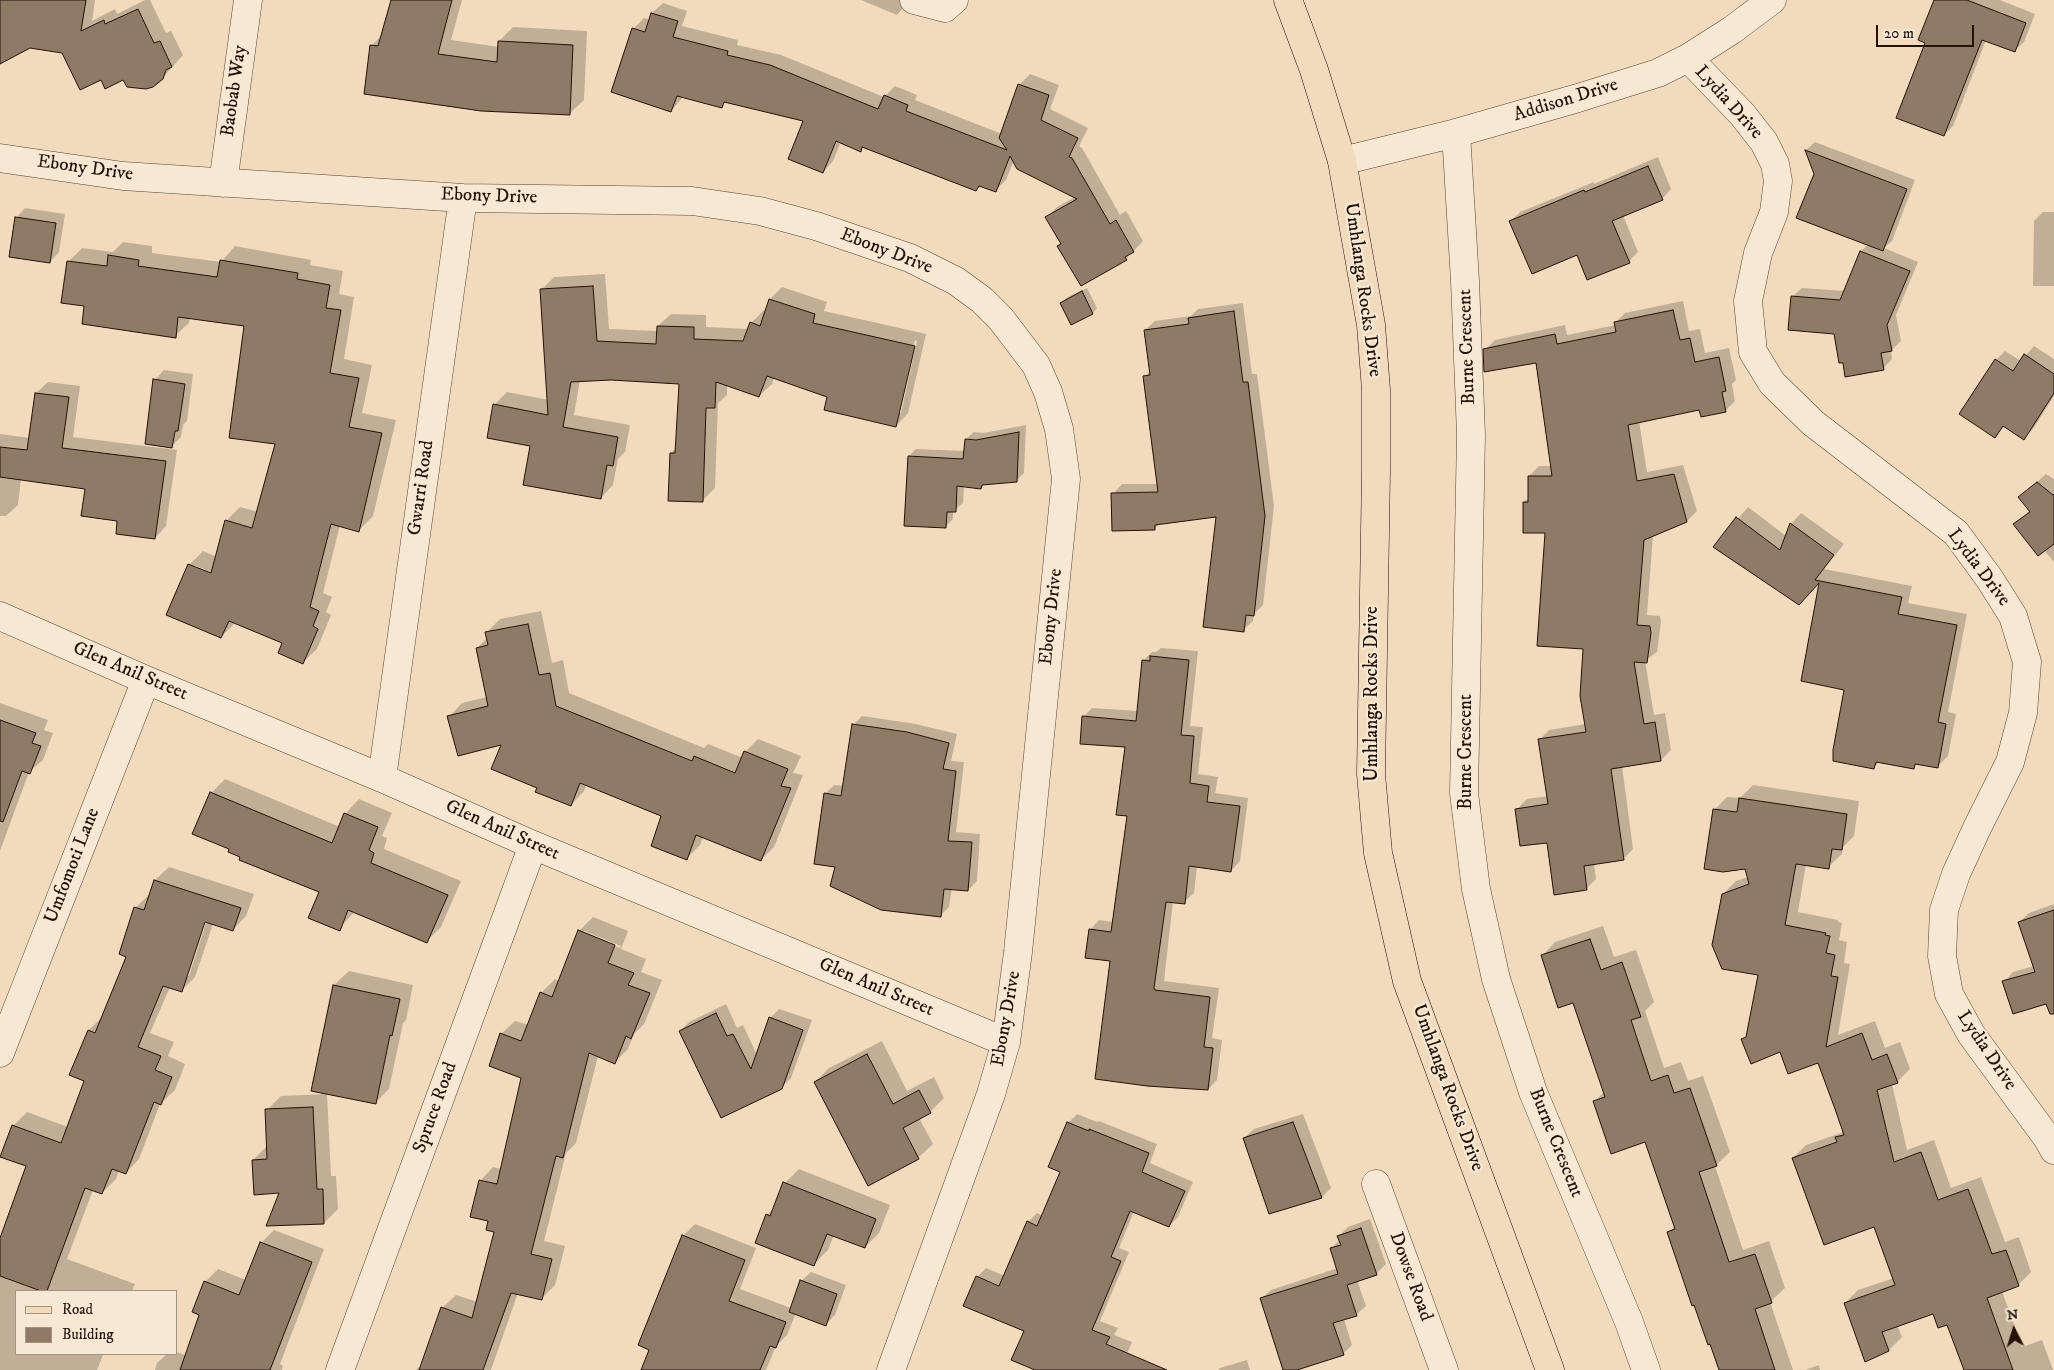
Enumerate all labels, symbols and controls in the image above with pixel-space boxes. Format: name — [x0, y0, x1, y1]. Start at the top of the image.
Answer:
scale bar — [1879, 15, 1976, 47]
text: 20 m — [1884, 24, 1914, 43]
street label: Baobab Way — [217, 44, 253, 138]
street label: Lydia Drive — [1689, 61, 1767, 145]
street label: Addison Drive — [1511, 74, 1621, 128]
street label: Ebony Drive — [35, 151, 135, 187]
street label: Ebony Drive — [440, 184, 538, 210]
street label: Umhlanga Rocks Drive — [1338, 201, 1386, 379]
street label: Ebony Drive — [837, 224, 935, 280]
street label: Burne Crescent — [1455, 289, 1481, 405]
street label: Gwarri Road — [404, 439, 440, 537]
street label: Lydia Drive — [1941, 525, 2015, 611]
street label: Ebony Drive — [1036, 568, 1068, 666]
street label: Umhlanga Rocks Drive — [1362, 606, 1384, 782]
street label: Glen Anil Street — [69, 638, 191, 706]
street label: Burne Crescent — [1456, 694, 1478, 810]
street label: Glen Anil Street — [441, 796, 563, 866]
street label: Umfomoti Lane — [41, 805, 105, 927]
street label: Glen Anil Street — [815, 954, 937, 1022]
street label: Ebony Drive — [987, 969, 1027, 1069]
street label: Umhlanga Rocks Drive — [1406, 1002, 1488, 1174]
street label: Lydia Drive — [1951, 1007, 2021, 1095]
street label: Spruce Road — [409, 1059, 463, 1157]
street label: Burne Crescent — [1523, 1085, 1587, 1201]
street label: Dowse Road — [1383, 1229, 1437, 1325]
legend — [15, 1290, 178, 1355]
text: Road — [62, 1300, 93, 1319]
north arrow — [1989, 1305, 2039, 1355]
text: N — [2006, 1306, 2019, 1325]
text: Building — [62, 1325, 114, 1344]

